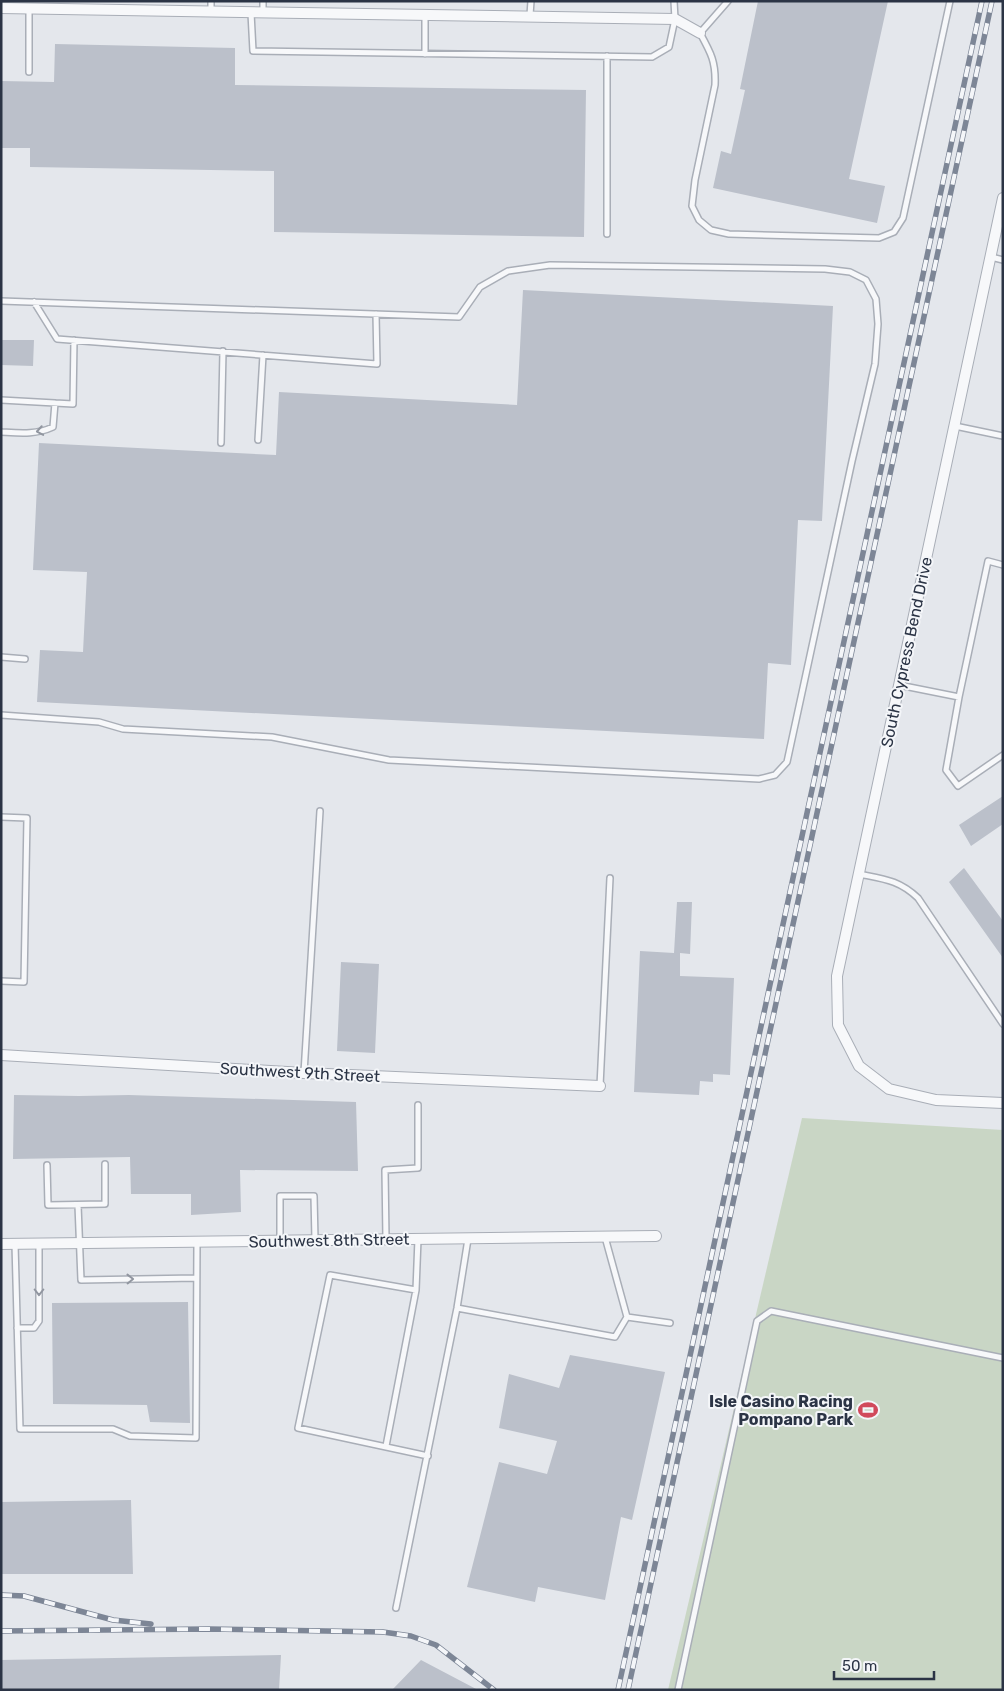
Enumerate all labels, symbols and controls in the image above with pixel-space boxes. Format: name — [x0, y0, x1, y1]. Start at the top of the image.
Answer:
one-way arrow — [35, 426, 44, 436]
street label: South Cypress Bend Drive — [877, 555, 936, 749]
street label: Southwest 9th Street — [219, 1059, 380, 1086]
street label: Southwest 8th Street — [248, 1230, 410, 1251]
one-way arrow — [126, 1274, 134, 1284]
one-way arrow — [34, 1288, 44, 1296]
place label: Isle Casino Racing Pompano Park — [709, 1392, 854, 1429]
sports icon: Isle Casino Racing Pompano Park — [857, 1399, 879, 1421]
scale bar — [834, 1648, 934, 1680]
text: 50 m — [842, 1657, 877, 1675]

